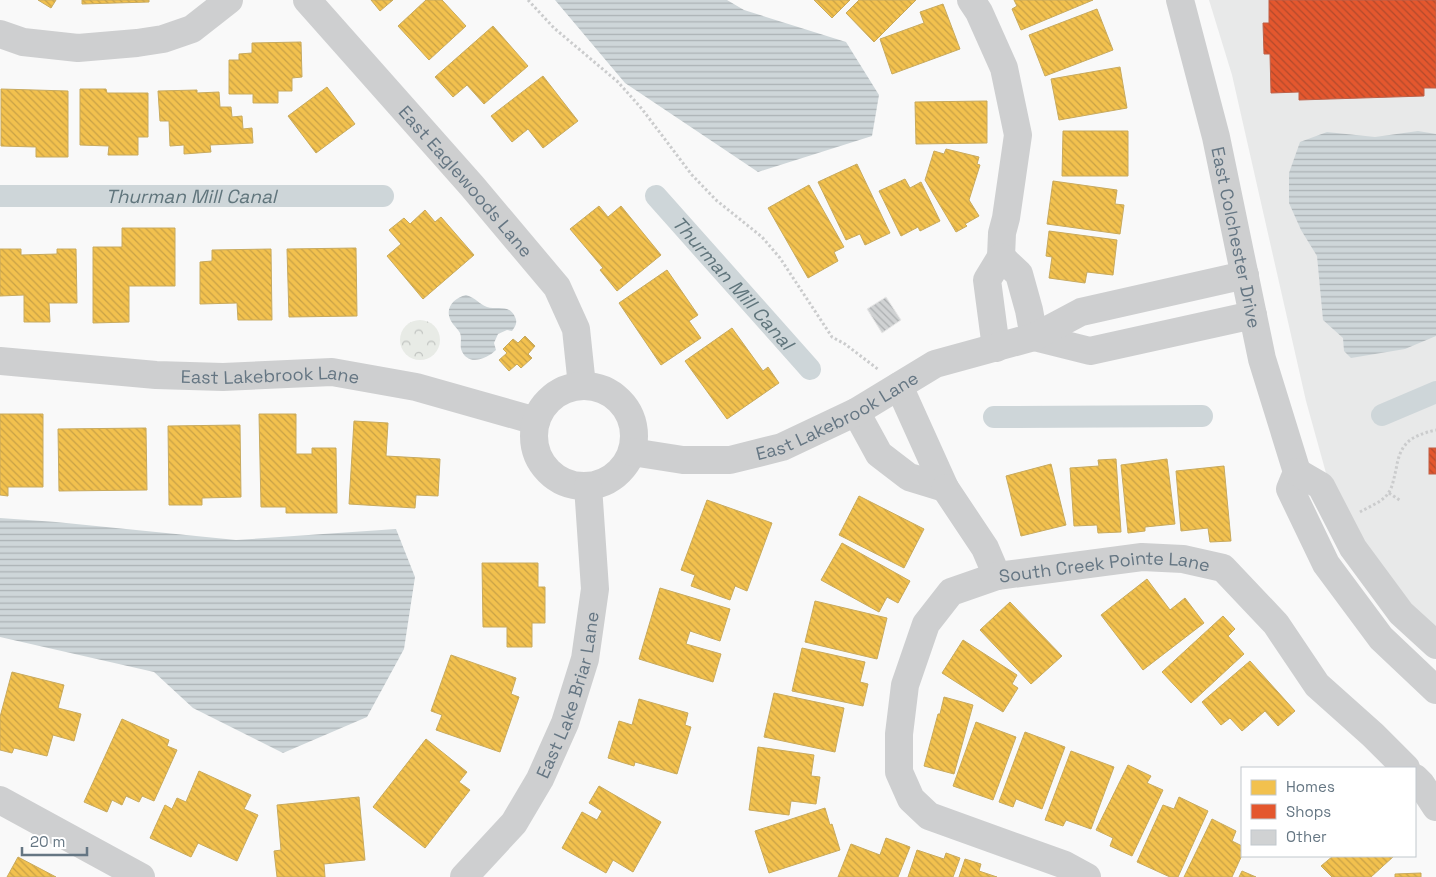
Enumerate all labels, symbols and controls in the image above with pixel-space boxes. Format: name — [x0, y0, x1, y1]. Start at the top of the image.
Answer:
street label: East Eaglewoods Lane — [394, 100, 538, 262]
street label: East Colchester Drive — [1207, 144, 1267, 330]
water label: Thurman Mill Canal — [105, 184, 279, 209]
water label: Thurman Mill Canal — [667, 210, 801, 357]
street label: East Lakebrook Lane — [180, 360, 361, 389]
street label: East Lakebrook Lane — [753, 366, 922, 465]
street label: South Creek Pointe Lane — [997, 545, 1212, 587]
street label: East Lake Briar Lane — [530, 610, 603, 782]
legend — [1241, 767, 1416, 857]
text: Homes — [1286, 777, 1335, 796]
text: Shops — [1286, 802, 1331, 821]
scale bar — [22, 824, 88, 856]
text: Other — [1286, 827, 1327, 846]
text: 20 m — [30, 832, 65, 851]

